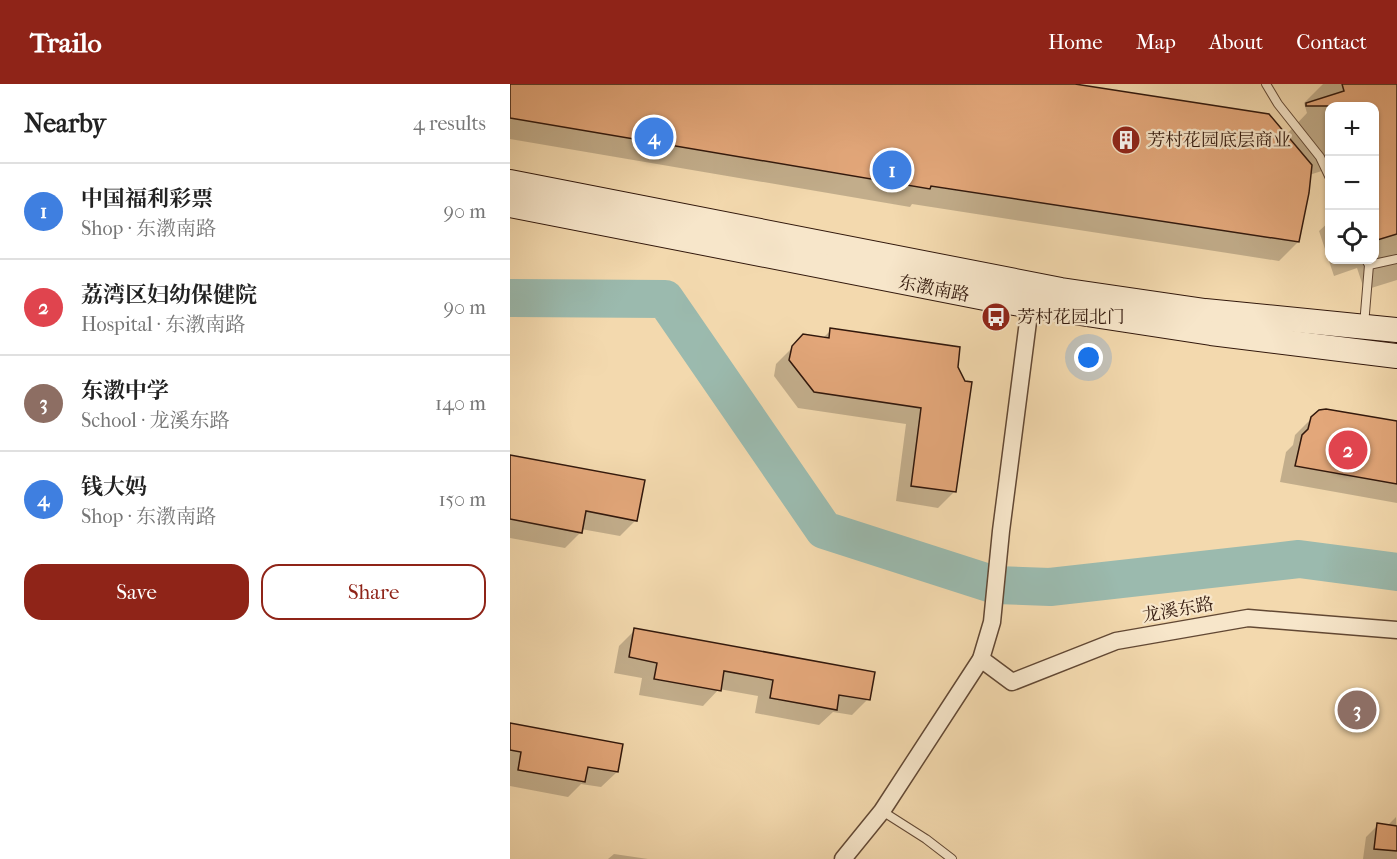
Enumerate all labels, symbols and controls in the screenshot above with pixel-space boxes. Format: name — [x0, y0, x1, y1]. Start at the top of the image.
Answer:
text: Trailo — [30, 26, 102, 59]
text: Home — [1048, 30, 1103, 54]
text: Map — [1136, 30, 1176, 54]
text: About — [1209, 30, 1263, 54]
text: Contact — [1296, 30, 1367, 54]
map controls — [1325, 102, 1379, 264]
button: + — [1325, 102, 1379, 156]
text: Nearby — [24, 108, 106, 139]
text: 4 results — [413, 112, 486, 135]
pin: 4 — [634, 115, 674, 160]
building icon: 芳村花园底层商业 — [1110, 124, 1142, 156]
place label: 芳村花园底层商业 — [1147, 130, 1291, 151]
pin: 1 — [872, 148, 911, 193]
button: − — [1325, 156, 1379, 210]
text: 中国福利彩票 — [81, 186, 213, 212]
text: 1 — [40, 200, 47, 223]
text: 90 m — [444, 200, 486, 223]
button: locate — [1325, 210, 1379, 264]
text: Shop · 东漖南路 — [81, 217, 216, 240]
street label: 东漖南路 — [897, 272, 971, 306]
text: 荔湾区妇幼保健院 — [81, 282, 257, 308]
text: 2 — [38, 296, 49, 319]
text: 90 m — [444, 296, 486, 319]
bus stop icon: 芳村花园北门 — [980, 301, 1012, 333]
place label: 芳村花园北门 — [1017, 307, 1125, 328]
text: Hospital · 东漖南路 — [81, 313, 245, 336]
your location — [1074, 343, 1103, 372]
text: 东漖中学 — [81, 378, 169, 404]
text: 3 — [39, 392, 48, 415]
text: 140 m — [435, 392, 486, 415]
text: School · 龙溪东路 — [81, 409, 230, 432]
pin: 2 — [1328, 428, 1368, 472]
text: 钱大妈 — [81, 474, 147, 500]
text: 4 — [38, 488, 49, 511]
text: 150 m — [438, 488, 486, 511]
text: Shop · 东漖南路 — [81, 505, 216, 528]
button: Save — [24, 564, 249, 620]
button: Share — [261, 564, 486, 620]
street label: 龙溪东路 — [1141, 593, 1215, 627]
pin: 3 — [1338, 688, 1376, 732]

